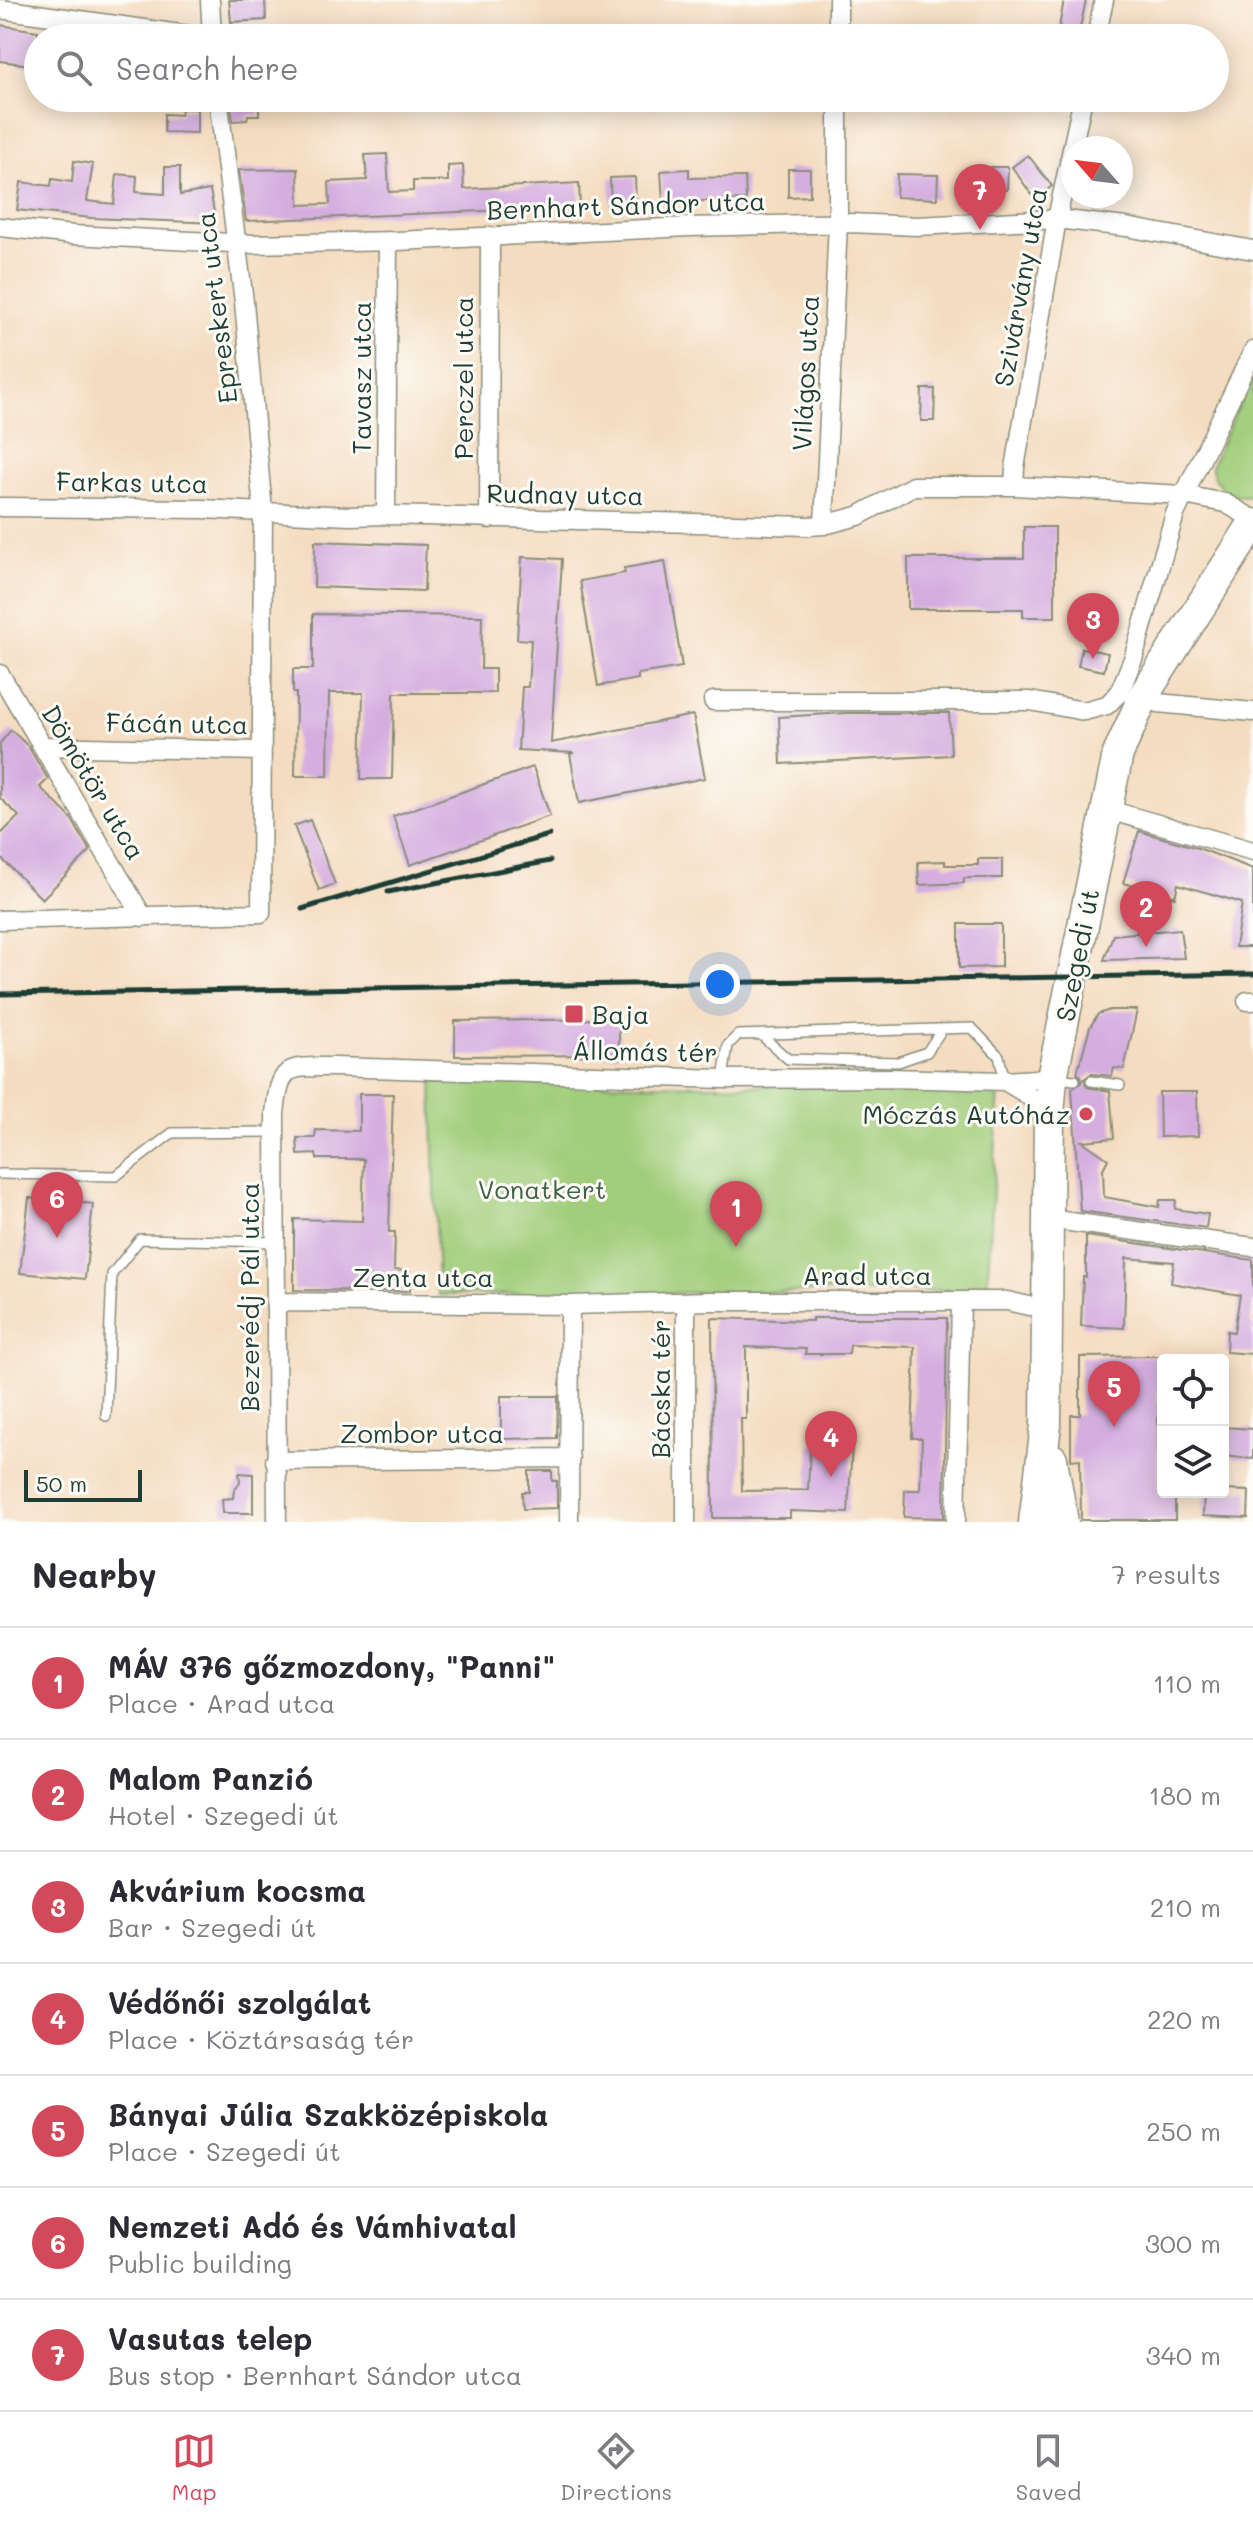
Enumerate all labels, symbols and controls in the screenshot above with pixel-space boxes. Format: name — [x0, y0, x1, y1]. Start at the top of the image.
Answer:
search box — [24, 24, 1229, 112]
icon: search — [52, 46, 96, 90]
text: Search here — [116, 48, 299, 88]
north arrow — [1061, 136, 1133, 208]
pin: 7 — [954, 164, 1006, 230]
street label: Bernhart Sándor utca — [486, 183, 766, 227]
street label: Szivárvány utca — [986, 185, 1054, 389]
street label: Epreskert utca — [187, 210, 245, 406]
street label: Világos utca — [784, 294, 826, 452]
street label: Perczel utca — [446, 297, 480, 459]
street label: Tavasz utca — [344, 301, 378, 455]
street label: Farkas utca — [56, 464, 208, 500]
street label: Rudnay utca — [486, 476, 644, 512]
pin: 3 — [1067, 593, 1119, 659]
street label: Dömötör utca — [34, 698, 154, 866]
street label: Fácán utca — [106, 705, 248, 741]
pin: 2 — [1120, 881, 1172, 947]
street label: Szegedi út — [1047, 886, 1107, 1024]
your location — [700, 964, 740, 1004]
place label: Baja — [592, 997, 649, 1031]
marker: Baja — [563, 1003, 585, 1025]
street label: Állomás tér — [572, 1033, 718, 1069]
place label: Móczás Autóház — [863, 1097, 1070, 1131]
marker: Móczás Autóház — [1077, 1105, 1095, 1123]
pin: 6 — [31, 1172, 83, 1238]
park label: Vonatkert — [478, 1172, 606, 1206]
pin: 1 — [710, 1181, 762, 1247]
street label: Bezerédj Pál utca — [232, 1182, 266, 1412]
street label: Arad utca — [802, 1258, 932, 1292]
street label: Zenta utca — [352, 1260, 494, 1294]
street label: Bácska tér — [643, 1319, 677, 1459]
map controls — [1157, 1354, 1229, 1498]
button: locate — [1157, 1354, 1229, 1426]
pin: 5 — [1088, 1361, 1140, 1427]
pin: 4 — [805, 1411, 857, 1477]
street label: Zombor utca — [340, 1416, 504, 1450]
button: layers — [1157, 1426, 1229, 1498]
scale bar — [24, 1466, 142, 1502]
text: 50 m — [36, 1469, 87, 1498]
text: Nearby — [32, 1552, 157, 1597]
text: 7 results — [1112, 1557, 1221, 1591]
text: MÁV 376 gőzmozdony, "Panni" — [108, 1646, 556, 1686]
text: 1 — [52, 1666, 64, 1700]
text: 110 m — [1153, 1666, 1221, 1700]
text: Place · Arad utca — [108, 1686, 335, 1720]
text: Malom Panzió — [108, 1758, 313, 1798]
text: 2 — [51, 1778, 65, 1812]
text: 180 m — [1149, 1778, 1221, 1812]
text: Hotel · Szegedi út — [108, 1798, 339, 1832]
text: Akvárium kocsma — [108, 1870, 366, 1910]
text: 3 — [50, 1890, 66, 1924]
text: 210 m — [1150, 1890, 1221, 1924]
text: Bar · Szegedi út — [108, 1910, 316, 1944]
text: Védőnői szolgálat — [108, 1982, 371, 2022]
text: 4 — [50, 2002, 66, 2036]
text: 220 m — [1147, 2002, 1221, 2036]
text: Place · Köztársaság tér — [108, 2022, 414, 2056]
text: Bányai Júlia Szakközépiskola — [108, 2094, 549, 2134]
text: 5 — [50, 2114, 66, 2148]
text: 250 m — [1146, 2114, 1221, 2148]
text: Place · Szegedi út — [108, 2134, 341, 2168]
text: Nemzeti Adó és Vámhivatal — [108, 2206, 517, 2246]
text: 6 — [50, 2226, 66, 2260]
text: 300 m — [1145, 2226, 1221, 2260]
text: Public building — [108, 2246, 292, 2280]
text: Vasutas telep — [108, 2318, 312, 2358]
text: 7 — [51, 2338, 65, 2372]
text: 340 m — [1145, 2338, 1221, 2372]
text: Bus stop · Bernhart Sándor utca — [108, 2358, 522, 2392]
tab: Map — [172, 2429, 217, 2506]
tab: Directions — [560, 2429, 672, 2506]
tab: Saved — [1016, 2429, 1081, 2506]

